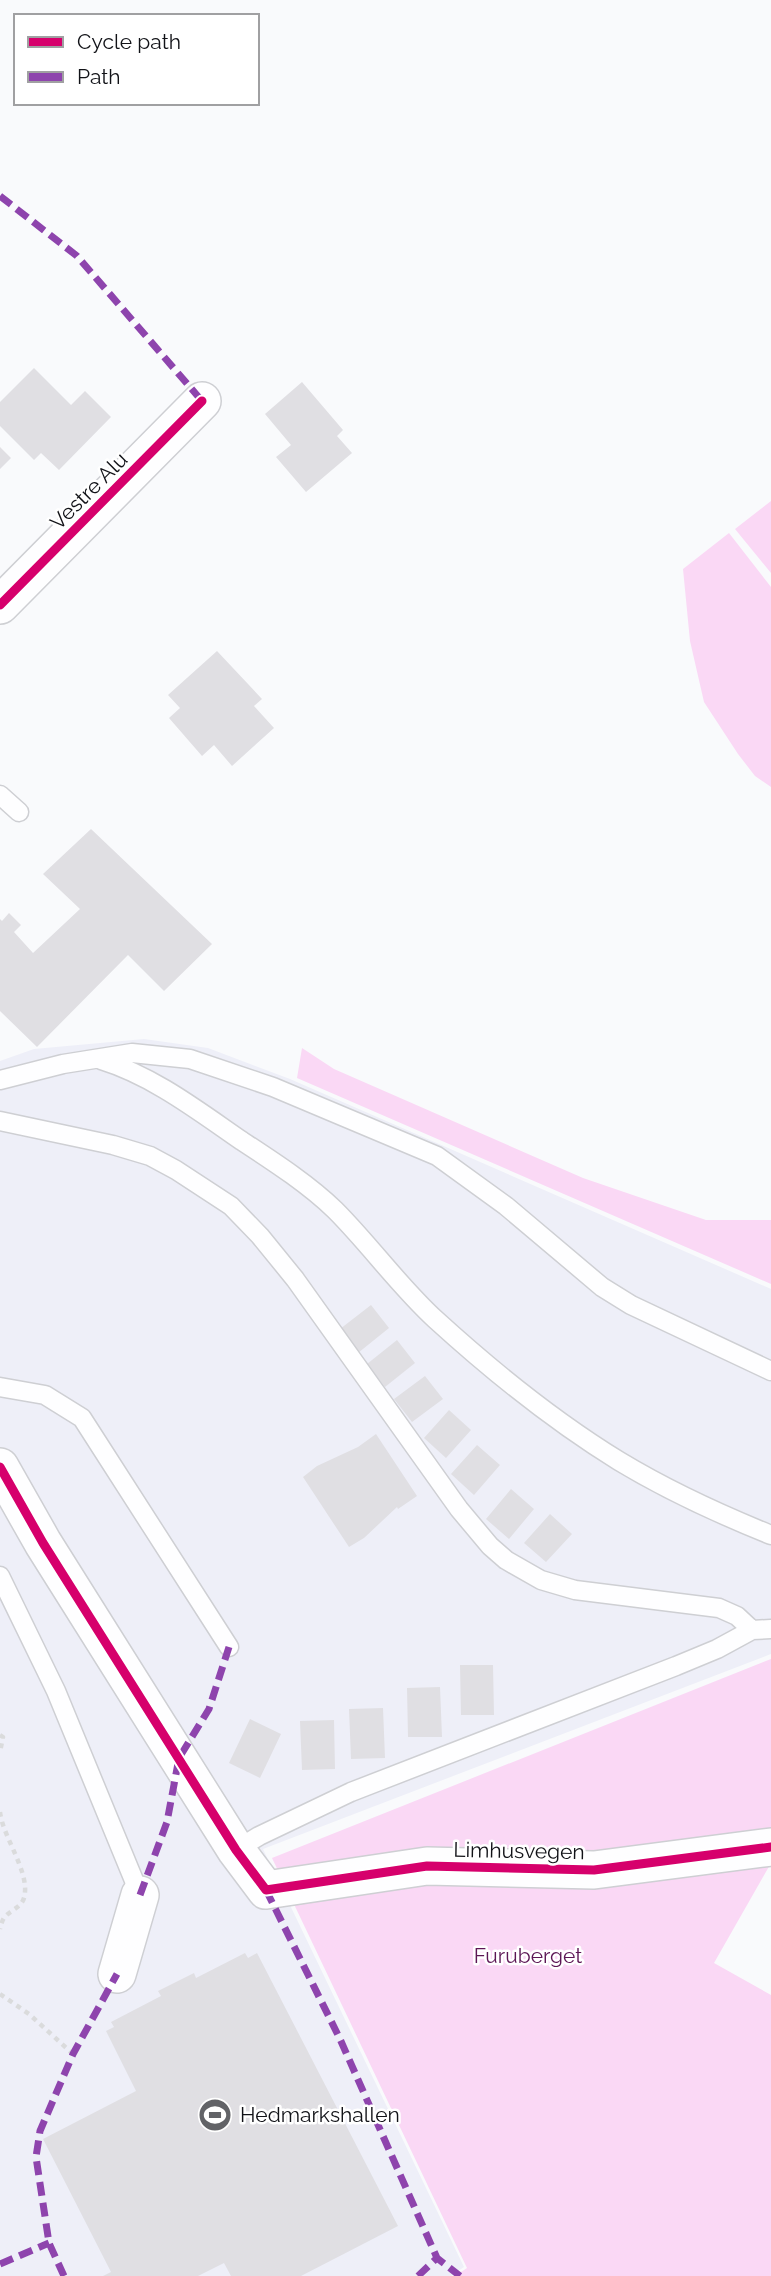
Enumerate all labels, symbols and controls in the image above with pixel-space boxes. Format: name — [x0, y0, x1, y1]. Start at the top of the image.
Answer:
legend — [14, 14, 259, 105]
text: Cycle path — [77, 29, 181, 54]
text: Path — [77, 64, 121, 89]
street label: Vestre Alu — [45, 447, 132, 534]
street label: Limhusvegen — [453, 1837, 585, 1864]
park label: Furuberget — [474, 1943, 582, 1968]
sports icon: Hedmarkshallen — [196, 2096, 234, 2134]
place label: Hedmarkshallen — [240, 2102, 400, 2127]

